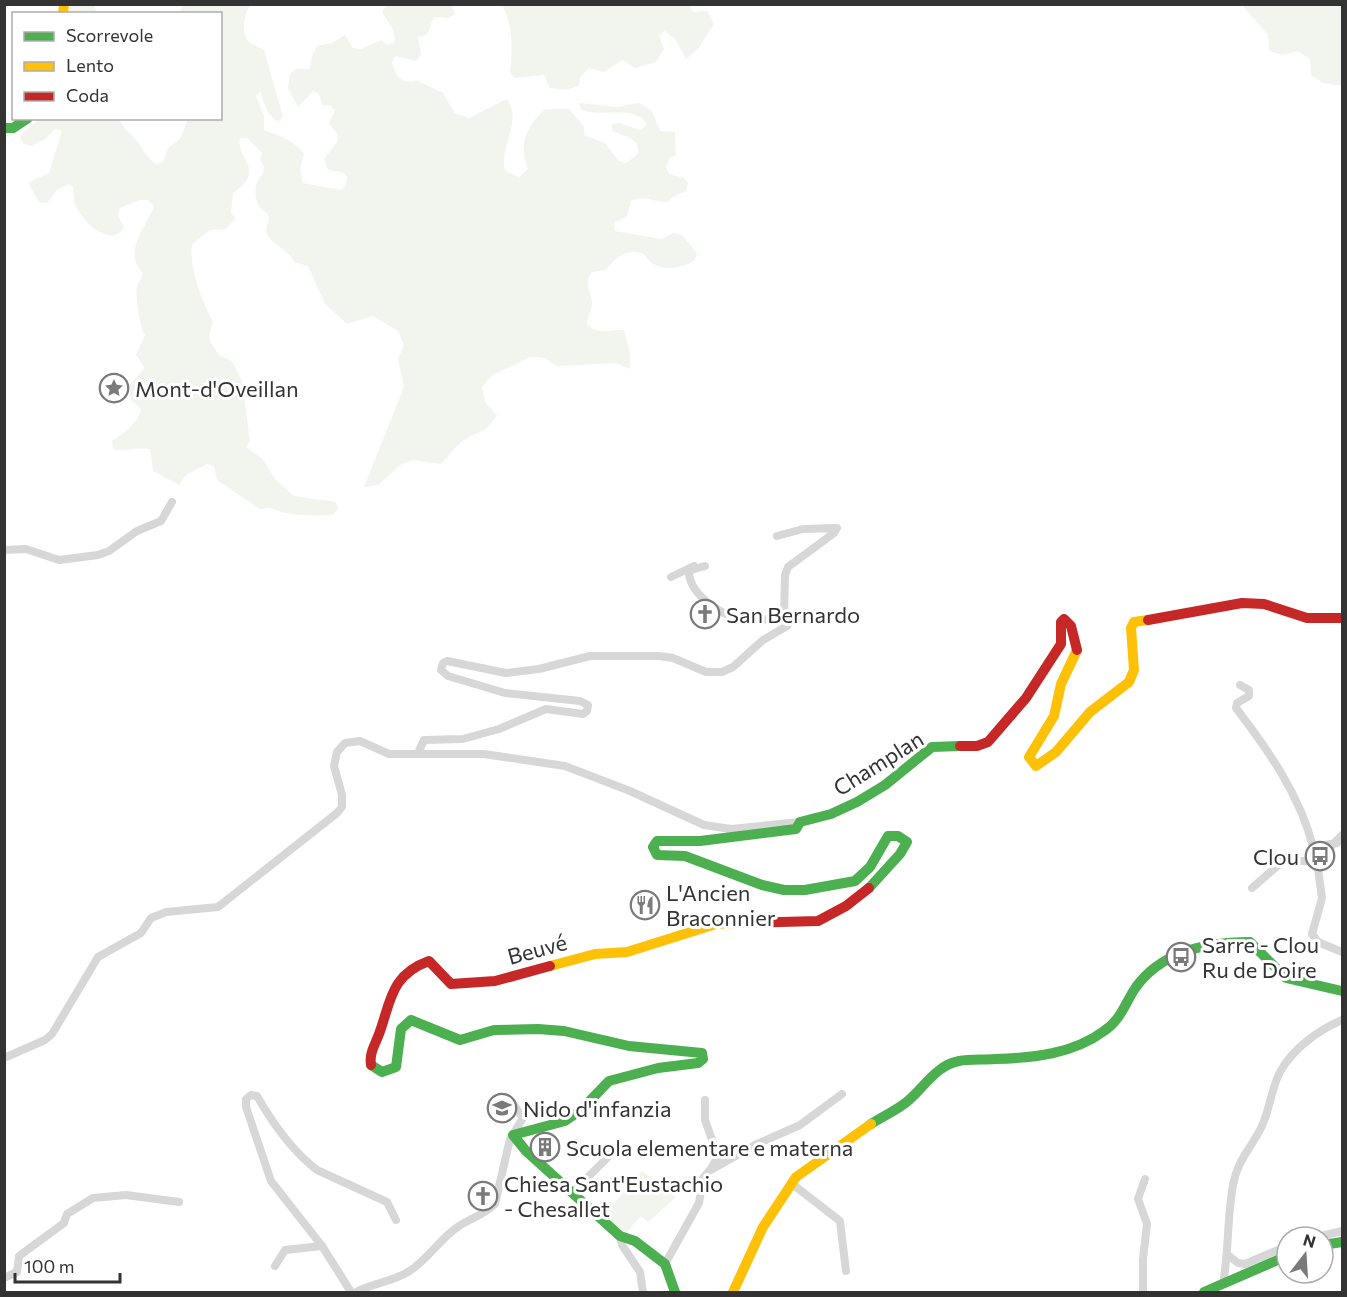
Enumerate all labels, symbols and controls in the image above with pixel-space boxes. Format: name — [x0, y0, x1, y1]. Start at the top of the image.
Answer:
legend — [12, 12, 222, 120]
text: Scorrevole — [66, 24, 153, 46]
text: Lento — [66, 54, 114, 76]
text: Coda — [66, 84, 109, 106]
place icon: Mont-d'Oveillan — [98, 372, 130, 404]
place label: Mont-d'Oveillan — [135, 375, 299, 402]
church icon: San Bernardo — [689, 598, 721, 630]
place label: San Bernardo — [726, 601, 860, 628]
street label: Champlan — [828, 725, 928, 801]
bus stop icon: Clou — [1304, 840, 1336, 872]
place label: Clou — [1253, 843, 1299, 870]
place label: L'Ancien Braconnier — [666, 879, 776, 931]
restaurant icon: L'Ancien Braconnier — [629, 889, 661, 921]
street label: Beuvé — [504, 928, 570, 970]
place label: Sarre - Clou Ru de Doire — [1202, 931, 1319, 983]
bus stop icon: Sarre - Clou Ru de Doire — [1165, 941, 1197, 973]
school or university icon: Nido d'infanzia — [486, 1092, 518, 1124]
place label: Nido d'infanzia — [523, 1095, 671, 1122]
building icon: Scuola elementare e materna — [529, 1131, 561, 1163]
place label: Scuola elementare e materna — [566, 1134, 853, 1161]
place label: Chiesa Sant'Eustachio - Chesallet — [504, 1170, 723, 1222]
church icon: Chiesa Sant'Eustachio - Chesallet — [467, 1180, 499, 1212]
north arrow — [1275, 1225, 1335, 1285]
text: N — [1301, 1229, 1318, 1251]
scale bar — [15, 1246, 120, 1284]
text: 100 m — [24, 1255, 74, 1277]

